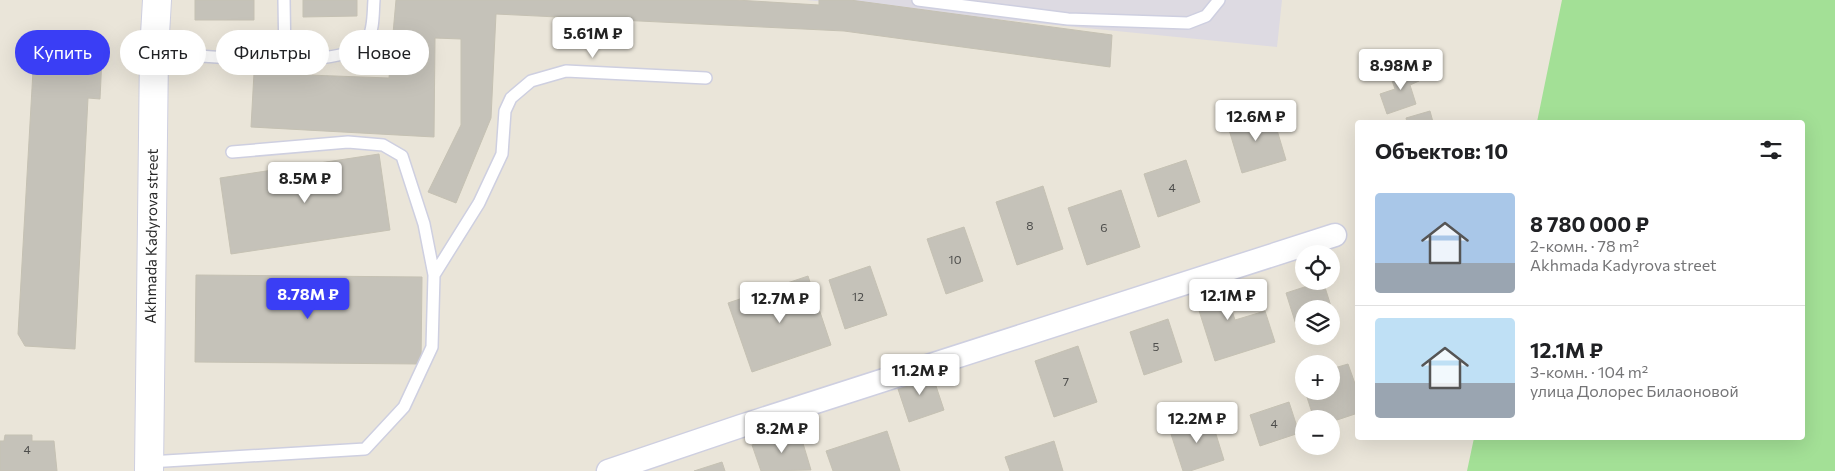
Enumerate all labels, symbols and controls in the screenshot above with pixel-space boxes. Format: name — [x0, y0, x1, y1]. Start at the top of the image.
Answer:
pin: 5.61M ₽ — [547, 17, 639, 59]
text: 5.61M ₽ — [563, 23, 623, 42]
chip: Купить — [15, 30, 110, 75]
chip: Снять — [120, 30, 206, 75]
chip: Фильтры — [216, 30, 329, 75]
chip: Новое — [339, 30, 429, 75]
pin: 8.98M ₽ — [1355, 48, 1447, 91]
text: 8.98M ₽ — [1370, 55, 1432, 74]
pin: 12.6M ₽ — [1210, 100, 1302, 142]
text: 12.6M ₽ — [1226, 106, 1286, 125]
icon: filters — [1757, 136, 1785, 164]
text: Объектов: 10 — [1375, 138, 1508, 163]
street label: Akhmada Kadyrova street — [141, 148, 161, 324]
pin: 8.5M ₽ — [264, 162, 346, 204]
text: 8.5M ₽ — [279, 168, 331, 187]
house number: 4 — [1168, 180, 1176, 194]
text: 8 780 000 ₽ — [1530, 211, 1649, 236]
icon: home — [1415, 213, 1475, 273]
house number: 8 — [1026, 218, 1034, 232]
house number: 6 — [1100, 220, 1108, 234]
text: 2-комн. · 78 m² — [1530, 236, 1639, 255]
map controls — [1295, 245, 1340, 455]
button: locate — [1295, 245, 1340, 290]
house number: 10 — [949, 252, 962, 266]
text: Akhmada Kadyrova street — [1530, 255, 1717, 274]
pin: 8.78M ₽ — [262, 278, 354, 320]
pin: 12.1M ₽ — [1182, 278, 1274, 321]
pin: 12.7M ₽ — [734, 282, 826, 324]
text: 8.78M ₽ — [277, 284, 339, 303]
text: 12.1M ₽ — [1200, 285, 1256, 304]
text: 12.7M ₽ — [751, 288, 809, 307]
house number: 12 — [852, 289, 864, 303]
button: layers — [1295, 300, 1340, 345]
text: 12.1M ₽ — [1530, 337, 1603, 362]
icon: home — [1415, 338, 1475, 398]
house number: 5 — [1153, 339, 1160, 353]
pin: 11.2M ₽ — [874, 354, 966, 396]
button: + — [1295, 355, 1340, 400]
text: 11.2M ₽ — [892, 360, 948, 379]
text: 3-комн. · 104 m² — [1530, 362, 1648, 381]
house number: 7 — [1063, 374, 1069, 388]
text: улица Долорес Билаоновой — [1530, 381, 1739, 400]
pin: 12.2M ₽ — [1151, 402, 1243, 444]
text: 12.2M ₽ — [1168, 408, 1226, 427]
button: − — [1295, 410, 1340, 455]
pin: 8.2M ₽ — [741, 412, 823, 454]
house number: 4 — [1270, 416, 1278, 430]
text: 8.2M ₽ — [756, 418, 808, 437]
house number: 4 — [23, 442, 31, 456]

